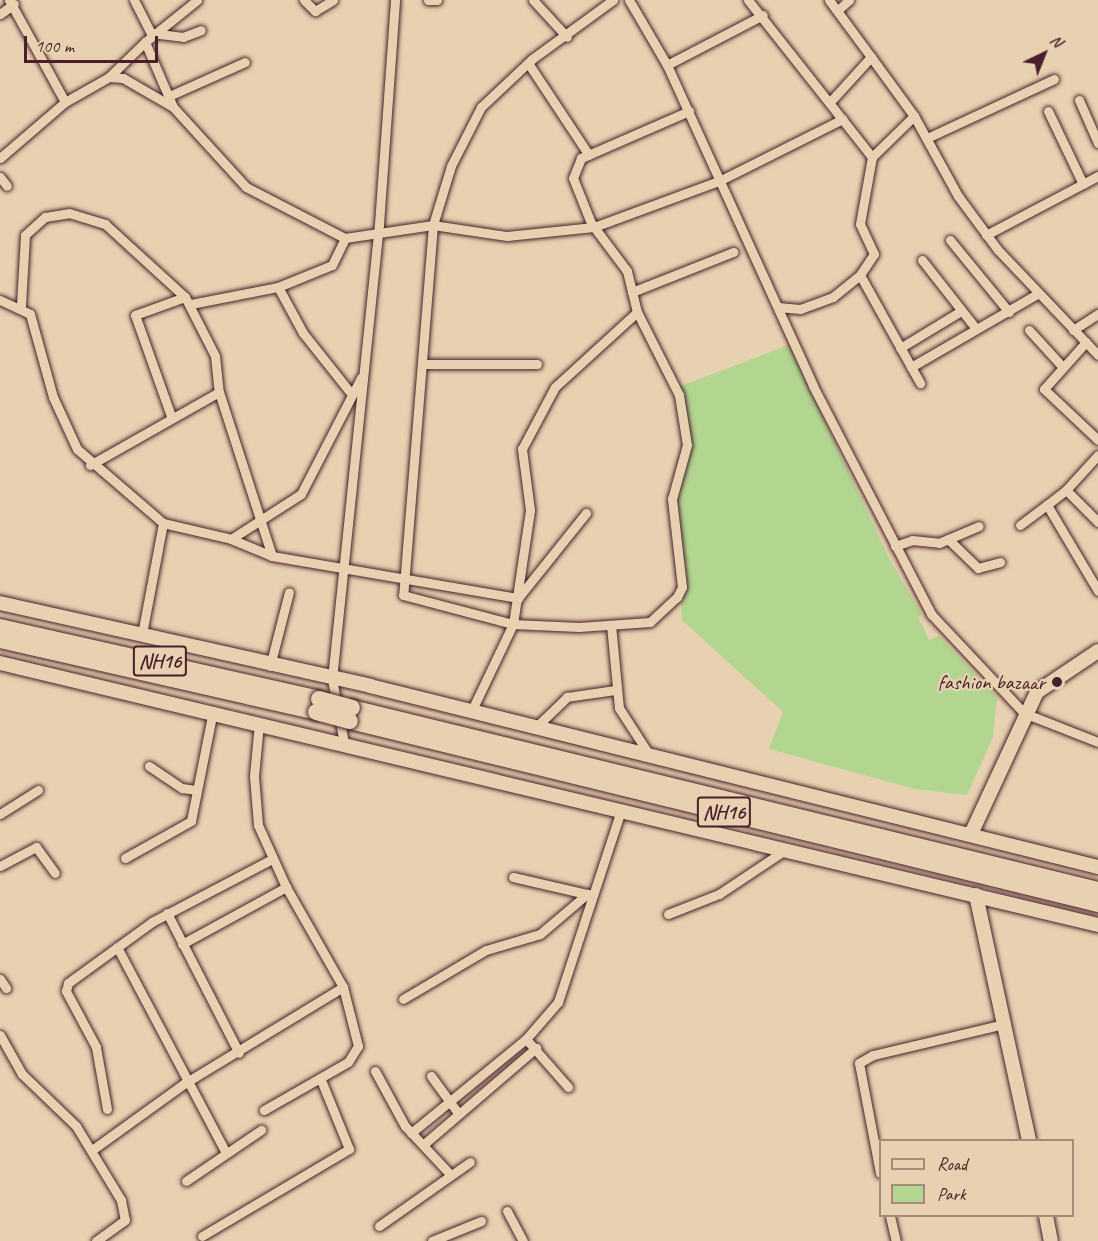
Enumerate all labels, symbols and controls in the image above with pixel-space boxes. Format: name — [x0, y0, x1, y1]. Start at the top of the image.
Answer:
scale bar — [27, 24, 160, 62]
north arrow — [1014, 24, 1074, 84]
text: N — [1046, 30, 1067, 52]
text: 100 m — [35, 35, 74, 57]
road number: NH16 — [132, 644, 188, 678]
place label: fashion bazaar — [938, 669, 1045, 695]
marker: fashion bazaar — [1050, 675, 1064, 689]
road number: NH16 — [696, 795, 752, 829]
legend — [879, 1139, 1074, 1217]
text: Road — [937, 1153, 967, 1175]
text: Park — [937, 1183, 966, 1205]

